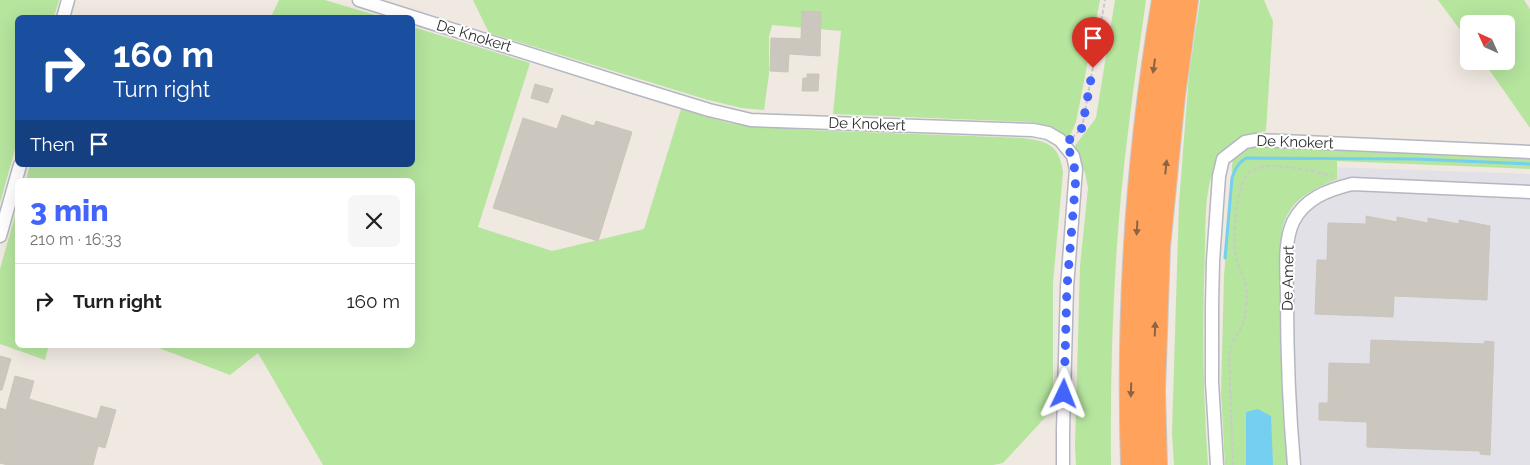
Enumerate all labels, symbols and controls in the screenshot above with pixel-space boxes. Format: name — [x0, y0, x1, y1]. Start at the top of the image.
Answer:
north arrow — [1460, 15, 1515, 70]
map controls — [1460, 15, 1515, 70]
street label: De Knokert — [434, 16, 514, 56]
pin — [1072, 17, 1114, 68]
icon: arrive — [1079, 24, 1107, 52]
text: 160 m — [113, 34, 214, 75]
icon: right — [30, 35, 95, 100]
one-way arrow — [1150, 59, 1158, 75]
text: Turn right — [113, 76, 210, 102]
street label: De Knokert — [828, 114, 906, 134]
icon: arrive — [85, 130, 113, 158]
street label: De Knokert — [1256, 132, 1334, 152]
text: Then — [30, 133, 75, 155]
one-way arrow — [1162, 158, 1170, 174]
text: 3 min — [30, 193, 109, 228]
button: close — [348, 195, 400, 247]
one-way arrow — [1132, 220, 1140, 236]
text: 210 m · 16:33 — [30, 230, 122, 249]
street label: De Amert — [1278, 245, 1298, 311]
icon: right — [30, 287, 58, 315]
text: Turn right — [73, 290, 162, 312]
text: 160 m — [346, 290, 400, 312]
one-way arrow — [1152, 321, 1160, 337]
position arrow — [1037, 367, 1089, 419]
one-way arrow — [1127, 382, 1135, 398]

